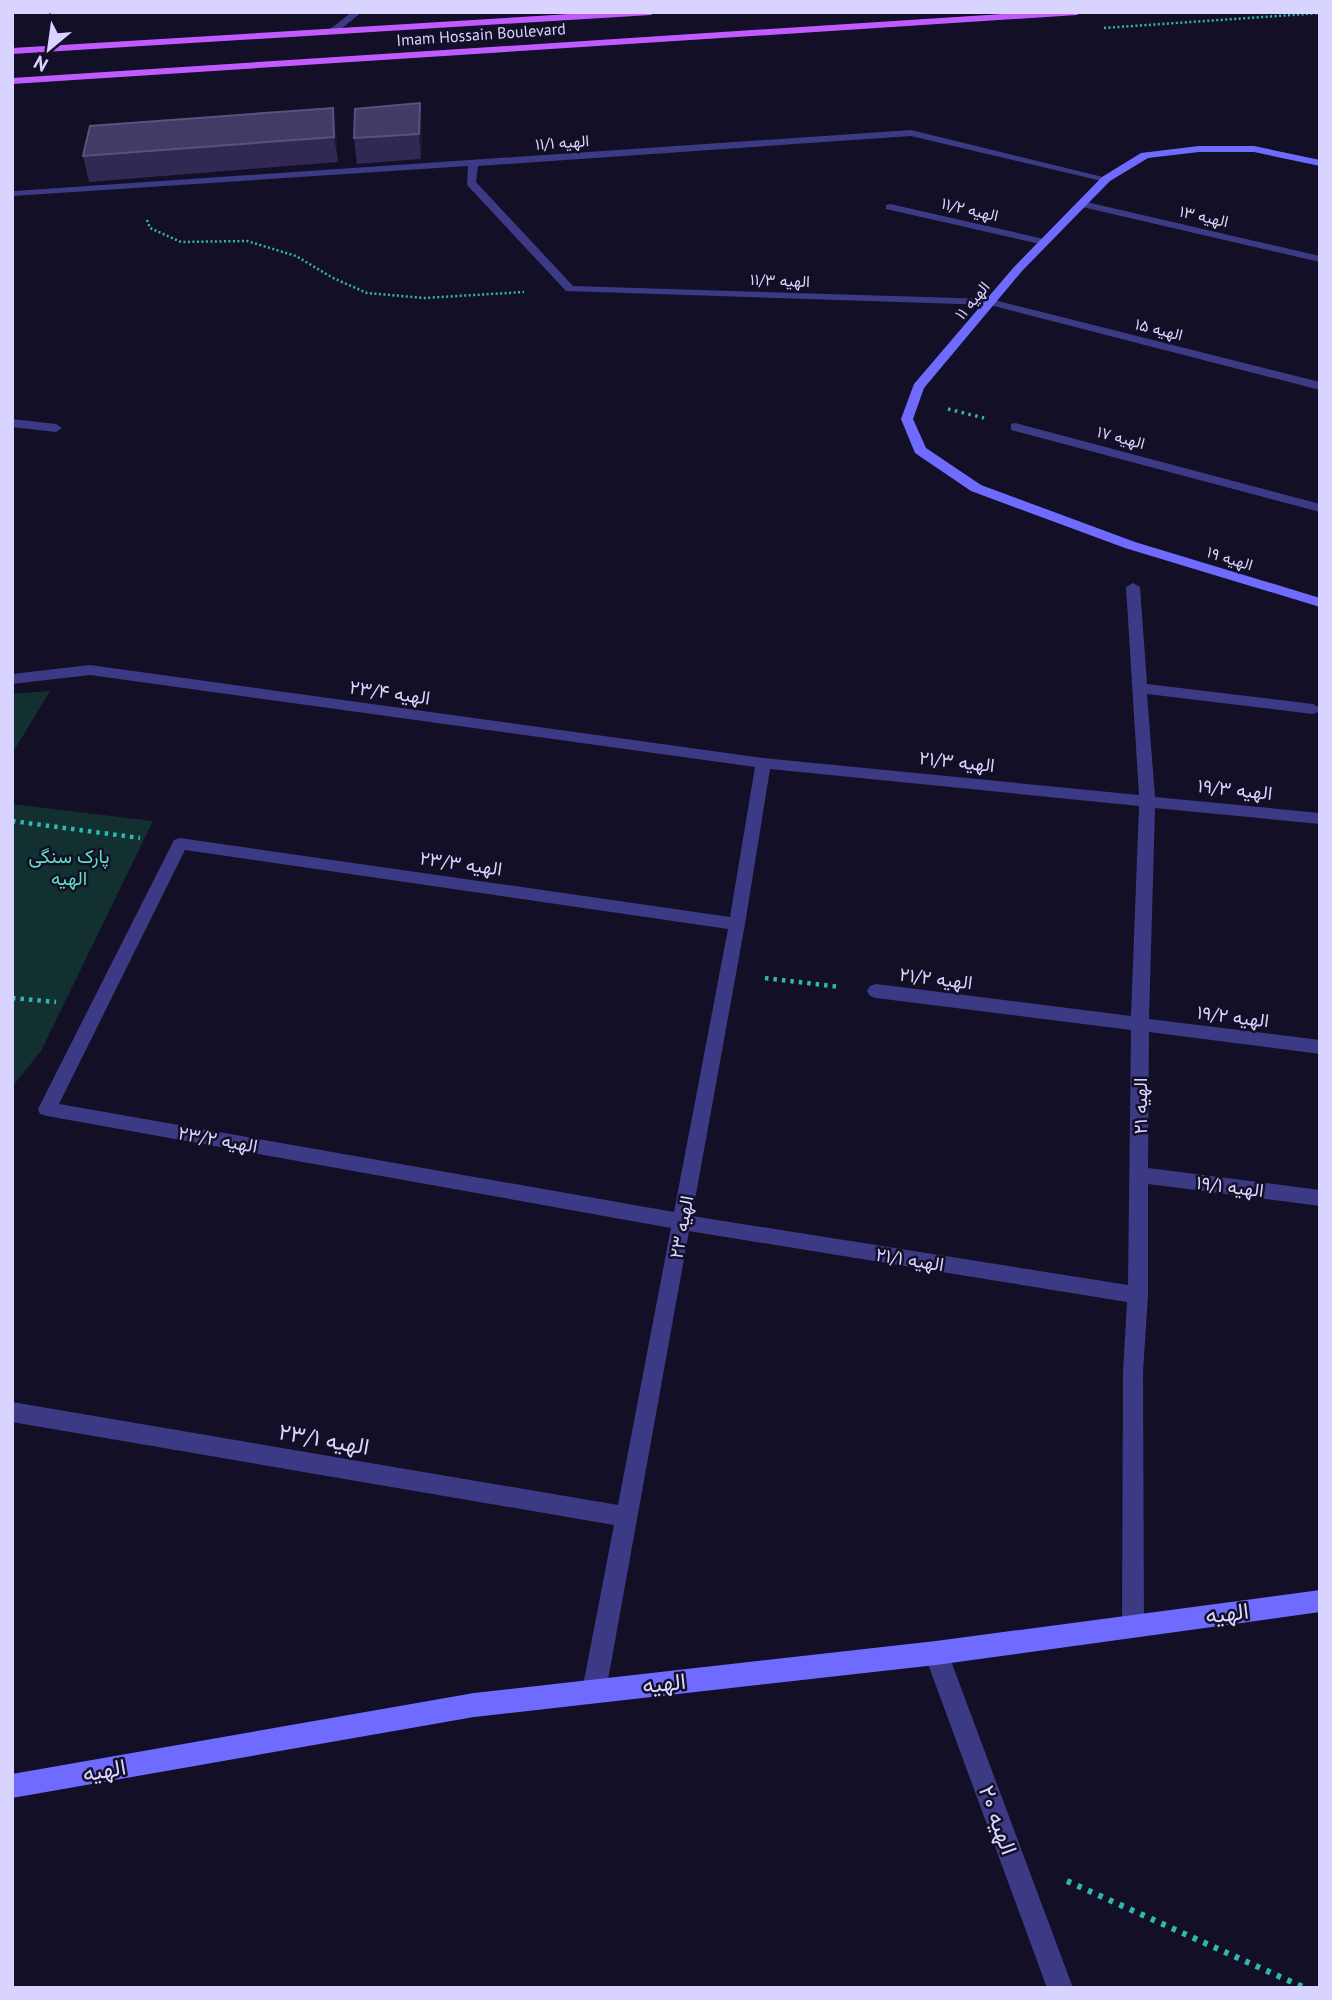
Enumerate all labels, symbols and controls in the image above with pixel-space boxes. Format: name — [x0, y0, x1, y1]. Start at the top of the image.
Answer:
north arrow — [14, 14, 84, 84]
street label: Imam Hossain Boulevard — [396, 18, 566, 50]
text: N — [29, 50, 52, 77]
street label: الهیه ۱۱/۱ — [534, 130, 590, 155]
street label: الهیه ۱۱/۲ — [939, 193, 1000, 226]
street label: الهیه ۱۳ — [1177, 201, 1231, 232]
street label: الهیه ۱۱/۳ — [750, 269, 810, 292]
street label: الهیه ۱۱ — [950, 277, 995, 324]
street label: الهیه ۱۵ — [1133, 313, 1185, 346]
street label: الهیه ۱۷ — [1095, 421, 1147, 454]
street label: الهیه ۱۹ — [1204, 542, 1255, 575]
street label: الهیه ۲۳/۴ — [348, 674, 432, 710]
street label: الهیه ۲۱/۳ — [918, 745, 996, 777]
street label: الهیه ۱۹/۳ — [1196, 773, 1274, 805]
park label: پارک سنگی الهیه — [29, 844, 109, 890]
street label: الهیه ۲۳/۳ — [418, 845, 504, 881]
street label: الهیه ۲۱/۲ — [898, 962, 974, 994]
street label: الهیه ۱۹/۲ — [1196, 1000, 1270, 1032]
street label: الهیه ۲۱ — [1128, 1078, 1152, 1134]
street label: الهیه ۲۳/۲ — [176, 1120, 260, 1158]
street label: الهیه ۱۹/۱ — [1195, 1170, 1265, 1202]
street label: الهیه ۲۳ — [664, 1194, 698, 1260]
street label: الهیه ۲۱/۱ — [874, 1242, 946, 1276]
street label: الهیه ۲۳/۱ — [276, 1416, 372, 1462]
street label: الهیه — [1203, 1595, 1251, 1631]
street label: الهیه — [641, 1666, 687, 1700]
street label: الهیه — [80, 1751, 128, 1789]
street label: الهیه ۲۰ — [972, 1781, 1024, 1859]

